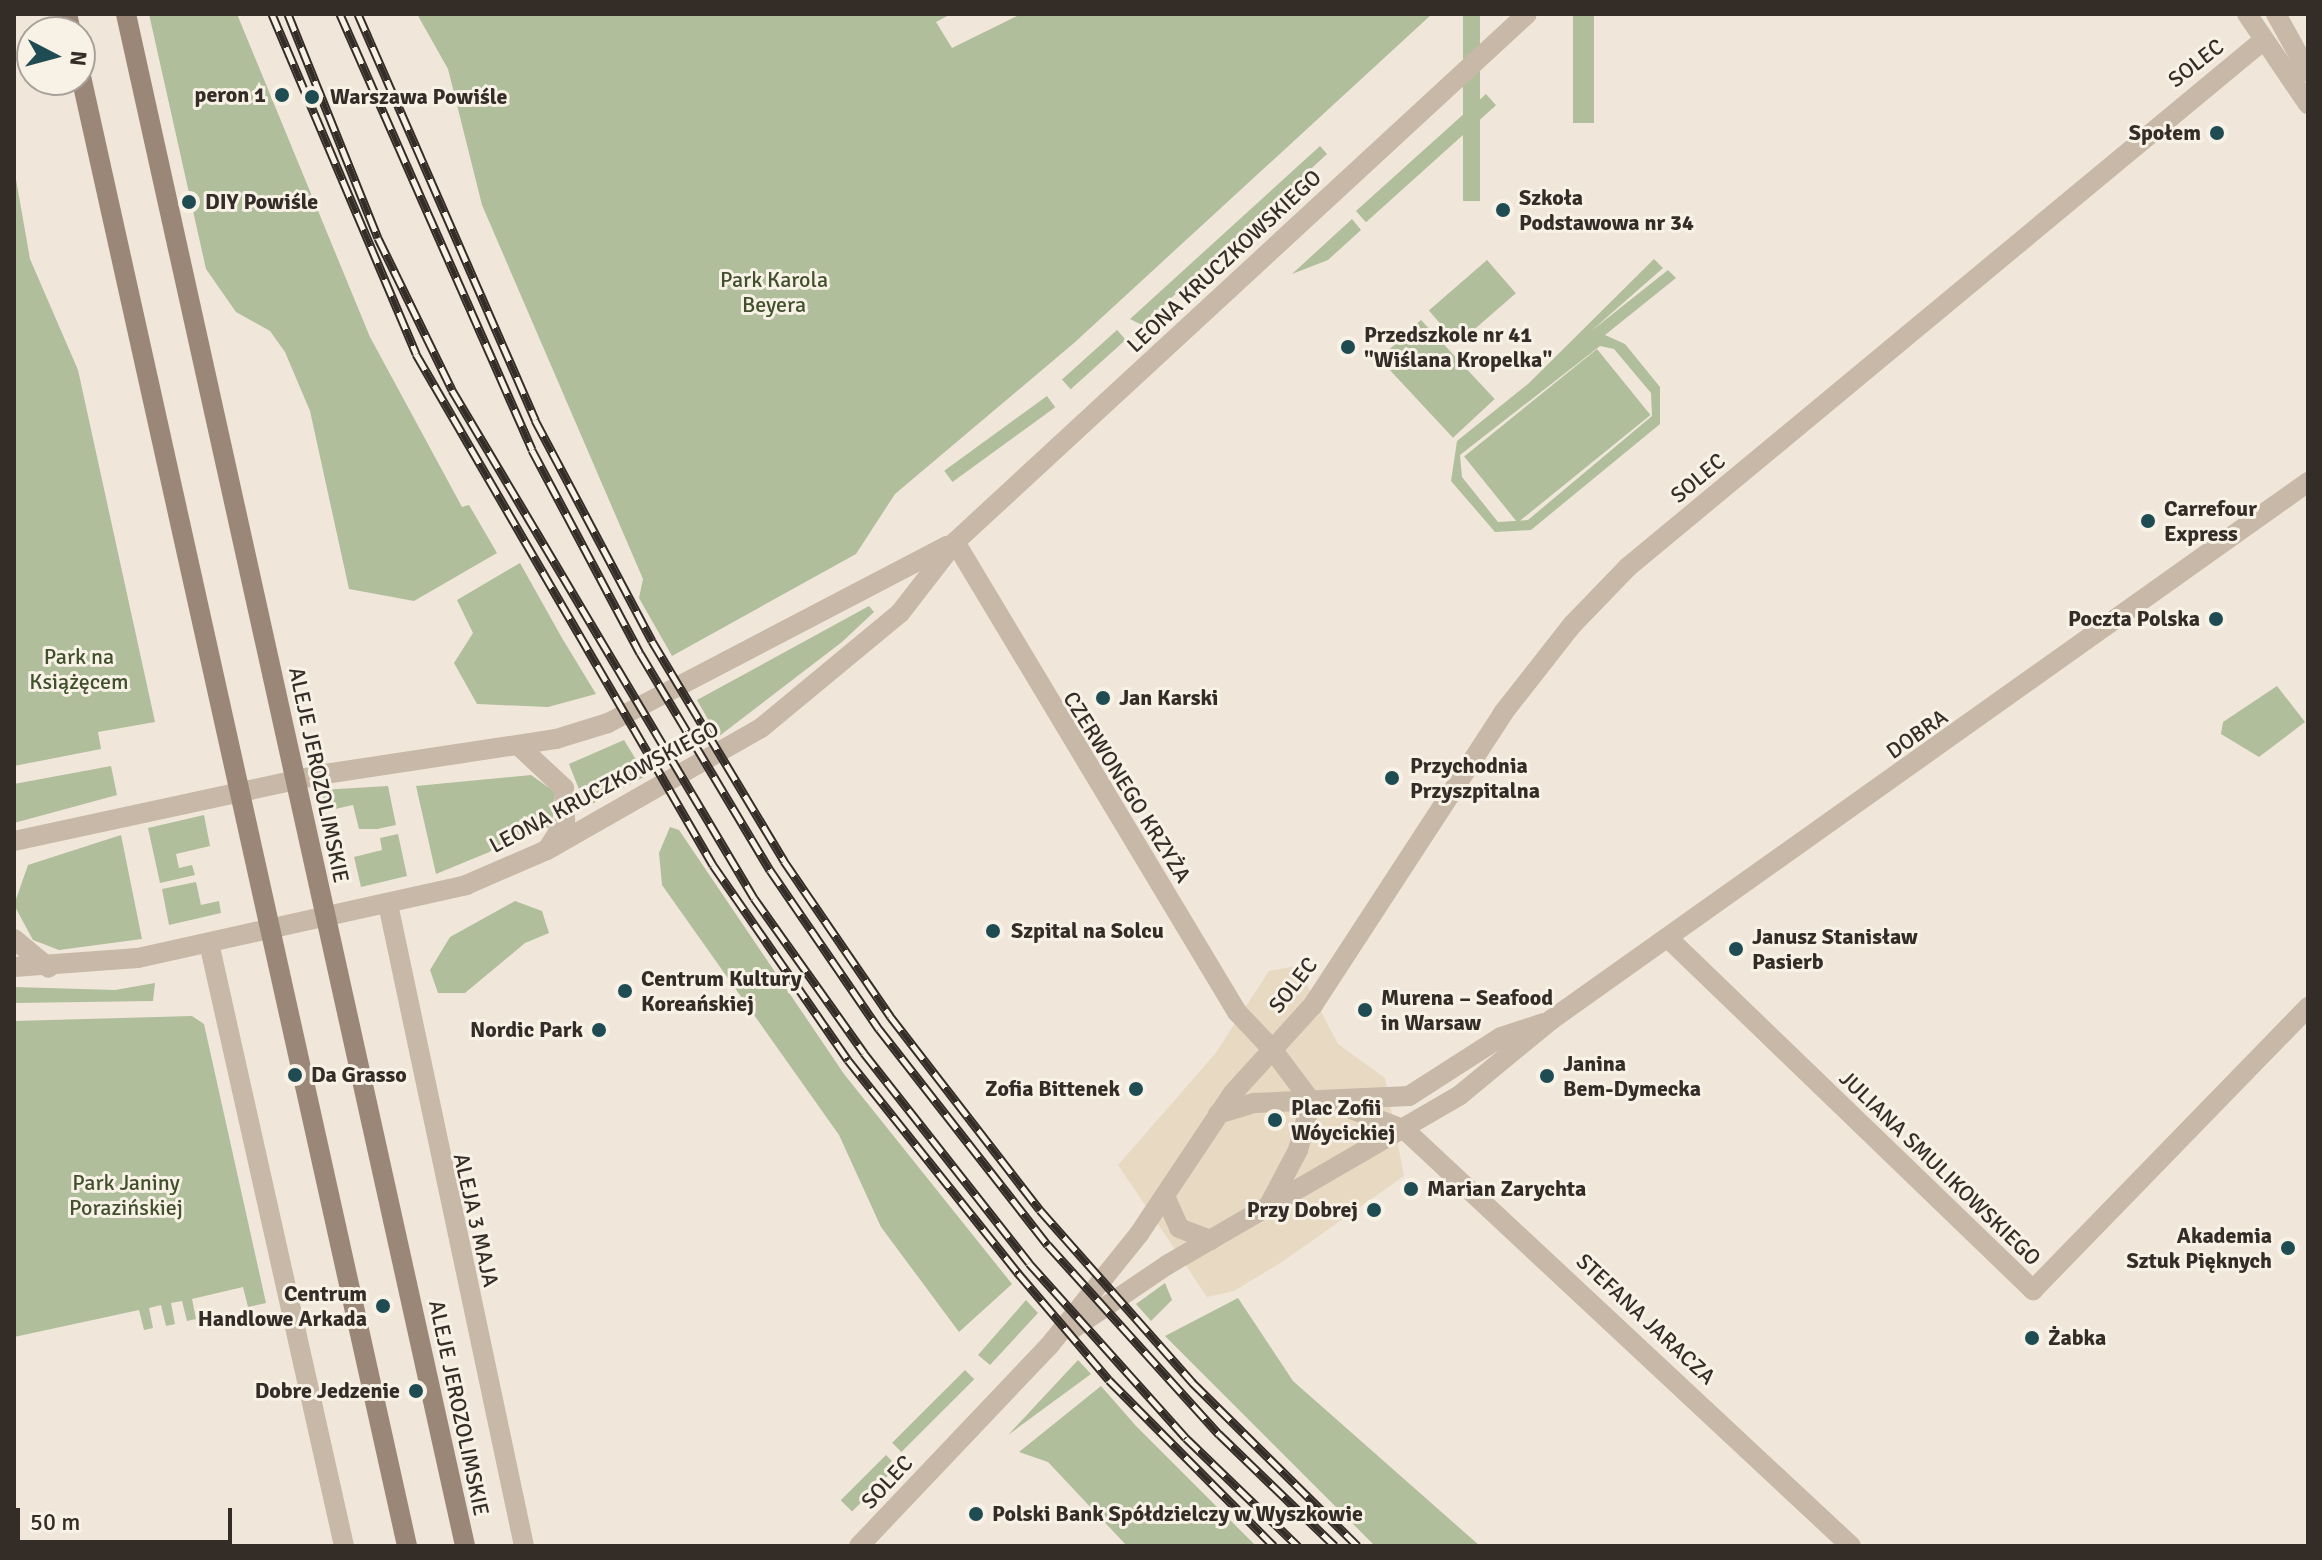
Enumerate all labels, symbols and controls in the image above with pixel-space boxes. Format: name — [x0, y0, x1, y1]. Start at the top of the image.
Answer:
north arrow — [16, 16, 96, 96]
street label: SOLEC — [2163, 33, 2229, 93]
text: N — [64, 49, 93, 67]
place label: peron 1 — [195, 82, 266, 108]
place label: Warszawa Powiśle — [330, 84, 507, 110]
marker: peron 1 — [273, 86, 291, 104]
marker: Warszawa Powiśle — [301, 86, 323, 108]
place label: Społem — [2129, 120, 2201, 146]
marker: Społem — [2208, 124, 2226, 142]
street label: LEONA KRUCZKOWSKIEGO — [1121, 164, 1327, 358]
place label: Szkoła Podstawowa nr 34 — [1519, 184, 1694, 236]
place label: DIY Powiśle — [205, 189, 318, 215]
marker: DIY Powiśle — [180, 193, 198, 211]
marker: Szkoła Podstawowa nr 34 — [1494, 201, 1512, 219]
park label: Park Karola Beyera — [720, 266, 828, 318]
place label: Przedszkole nr 41 "Wiślana Kropelka" — [1364, 321, 1552, 372]
marker: Przedszkole nr 41 "Wiślana Kropelka" — [1339, 338, 1357, 356]
street label: SOLEC — [1665, 447, 1731, 509]
place label: Carrefour Express — [2164, 495, 2257, 546]
marker: Carrefour Express — [2139, 512, 2157, 530]
place label: Poczta Polska — [2068, 606, 2200, 632]
marker: Poczta Polska — [2207, 610, 2225, 628]
park label: Park na Książęcem — [29, 643, 129, 694]
street label: ALEJE JEROZOLIMSKIE — [283, 665, 355, 885]
place label: Jan Karski — [1119, 685, 1218, 711]
street label: CZERWONEGO KRZYŻA — [1057, 687, 1197, 887]
marker: Jan Karski — [1094, 689, 1112, 707]
street label: DOBRA — [1881, 703, 1953, 765]
street label: LEONA KRUCZKOWSKIEGO — [485, 715, 723, 859]
place label: Przychodnia Przyszpitalna — [1410, 752, 1540, 804]
marker: Przychodnia Przyszpitalna — [1381, 767, 1403, 789]
place label: Szpital na Solcu — [1011, 918, 1164, 944]
marker: Szpital na Solcu — [982, 920, 1004, 942]
place label: Janusz Stanisław Pasierb — [1752, 923, 1918, 974]
marker: Janusz Stanisław Pasierb — [1727, 940, 1745, 958]
street label: SOLEC — [1263, 952, 1323, 1018]
place label: Centrum Kultury Koreańskiej — [641, 965, 802, 1016]
marker: Centrum Kultury Koreańskiej — [616, 982, 634, 1000]
place label: Murena – Seafood in Warsaw — [1381, 984, 1553, 1036]
marker: Murena – Seafood in Warsaw — [1356, 1001, 1374, 1019]
place label: Nordic Park — [470, 1017, 583, 1043]
marker: Nordic Park — [590, 1021, 608, 1039]
place label: Janina Bem-Dymecka — [1563, 1050, 1701, 1102]
place label: Da Grasso — [311, 1062, 407, 1088]
street label: JULIANA SMULIKOWSKIEGO — [1834, 1065, 2046, 1271]
marker: Da Grasso — [286, 1066, 304, 1084]
marker: Janina Bem-Dymecka — [1538, 1067, 1556, 1085]
place label: Zofia Bittenek — [985, 1076, 1120, 1102]
marker: Zofia Bittenek — [1127, 1080, 1145, 1098]
place label: Plac Zofii Wóycickiej — [1291, 1094, 1395, 1146]
marker: Plac Zofii Wóycickiej — [1266, 1111, 1284, 1129]
street label: ALEJA 3 MAJA — [448, 1151, 504, 1289]
park label: Park Janiny Porazińskiej — [69, 1169, 183, 1220]
place label: Marian Zarychta — [1427, 1176, 1586, 1202]
marker: Marian Zarychta — [1402, 1180, 1420, 1198]
place label: Przy Dobrej — [1247, 1197, 1358, 1223]
marker: Przy Dobrej — [1365, 1201, 1383, 1219]
place label: Akademia Sztuk Pięknych — [2126, 1222, 2272, 1274]
marker: Akademia Sztuk Pięknych — [2279, 1239, 2297, 1257]
street label: STEFANA JARACZA — [1571, 1248, 1721, 1390]
place label: Centrum Handlowe Arkada — [198, 1280, 367, 1332]
marker: Centrum Handlowe Arkada — [374, 1297, 392, 1315]
street label: ALEJE JEROZOLIMSKIE — [423, 1298, 495, 1518]
place label: Żabka — [2048, 1325, 2106, 1351]
marker: Żabka — [2023, 1329, 2041, 1347]
place label: Dobre Jedzenie — [255, 1378, 400, 1404]
marker: Dobre Jedzenie — [407, 1382, 425, 1400]
street label: SOLEC — [856, 1450, 918, 1514]
scale bar — [20, 1492, 236, 1542]
place label: Polski Bank Spółdzielczy w Wyszkowie — [992, 1501, 1363, 1527]
marker: Polski Bank Spółdzielczy w Wyszkowie — [967, 1505, 985, 1523]
text: 50 m — [30, 1507, 80, 1537]

